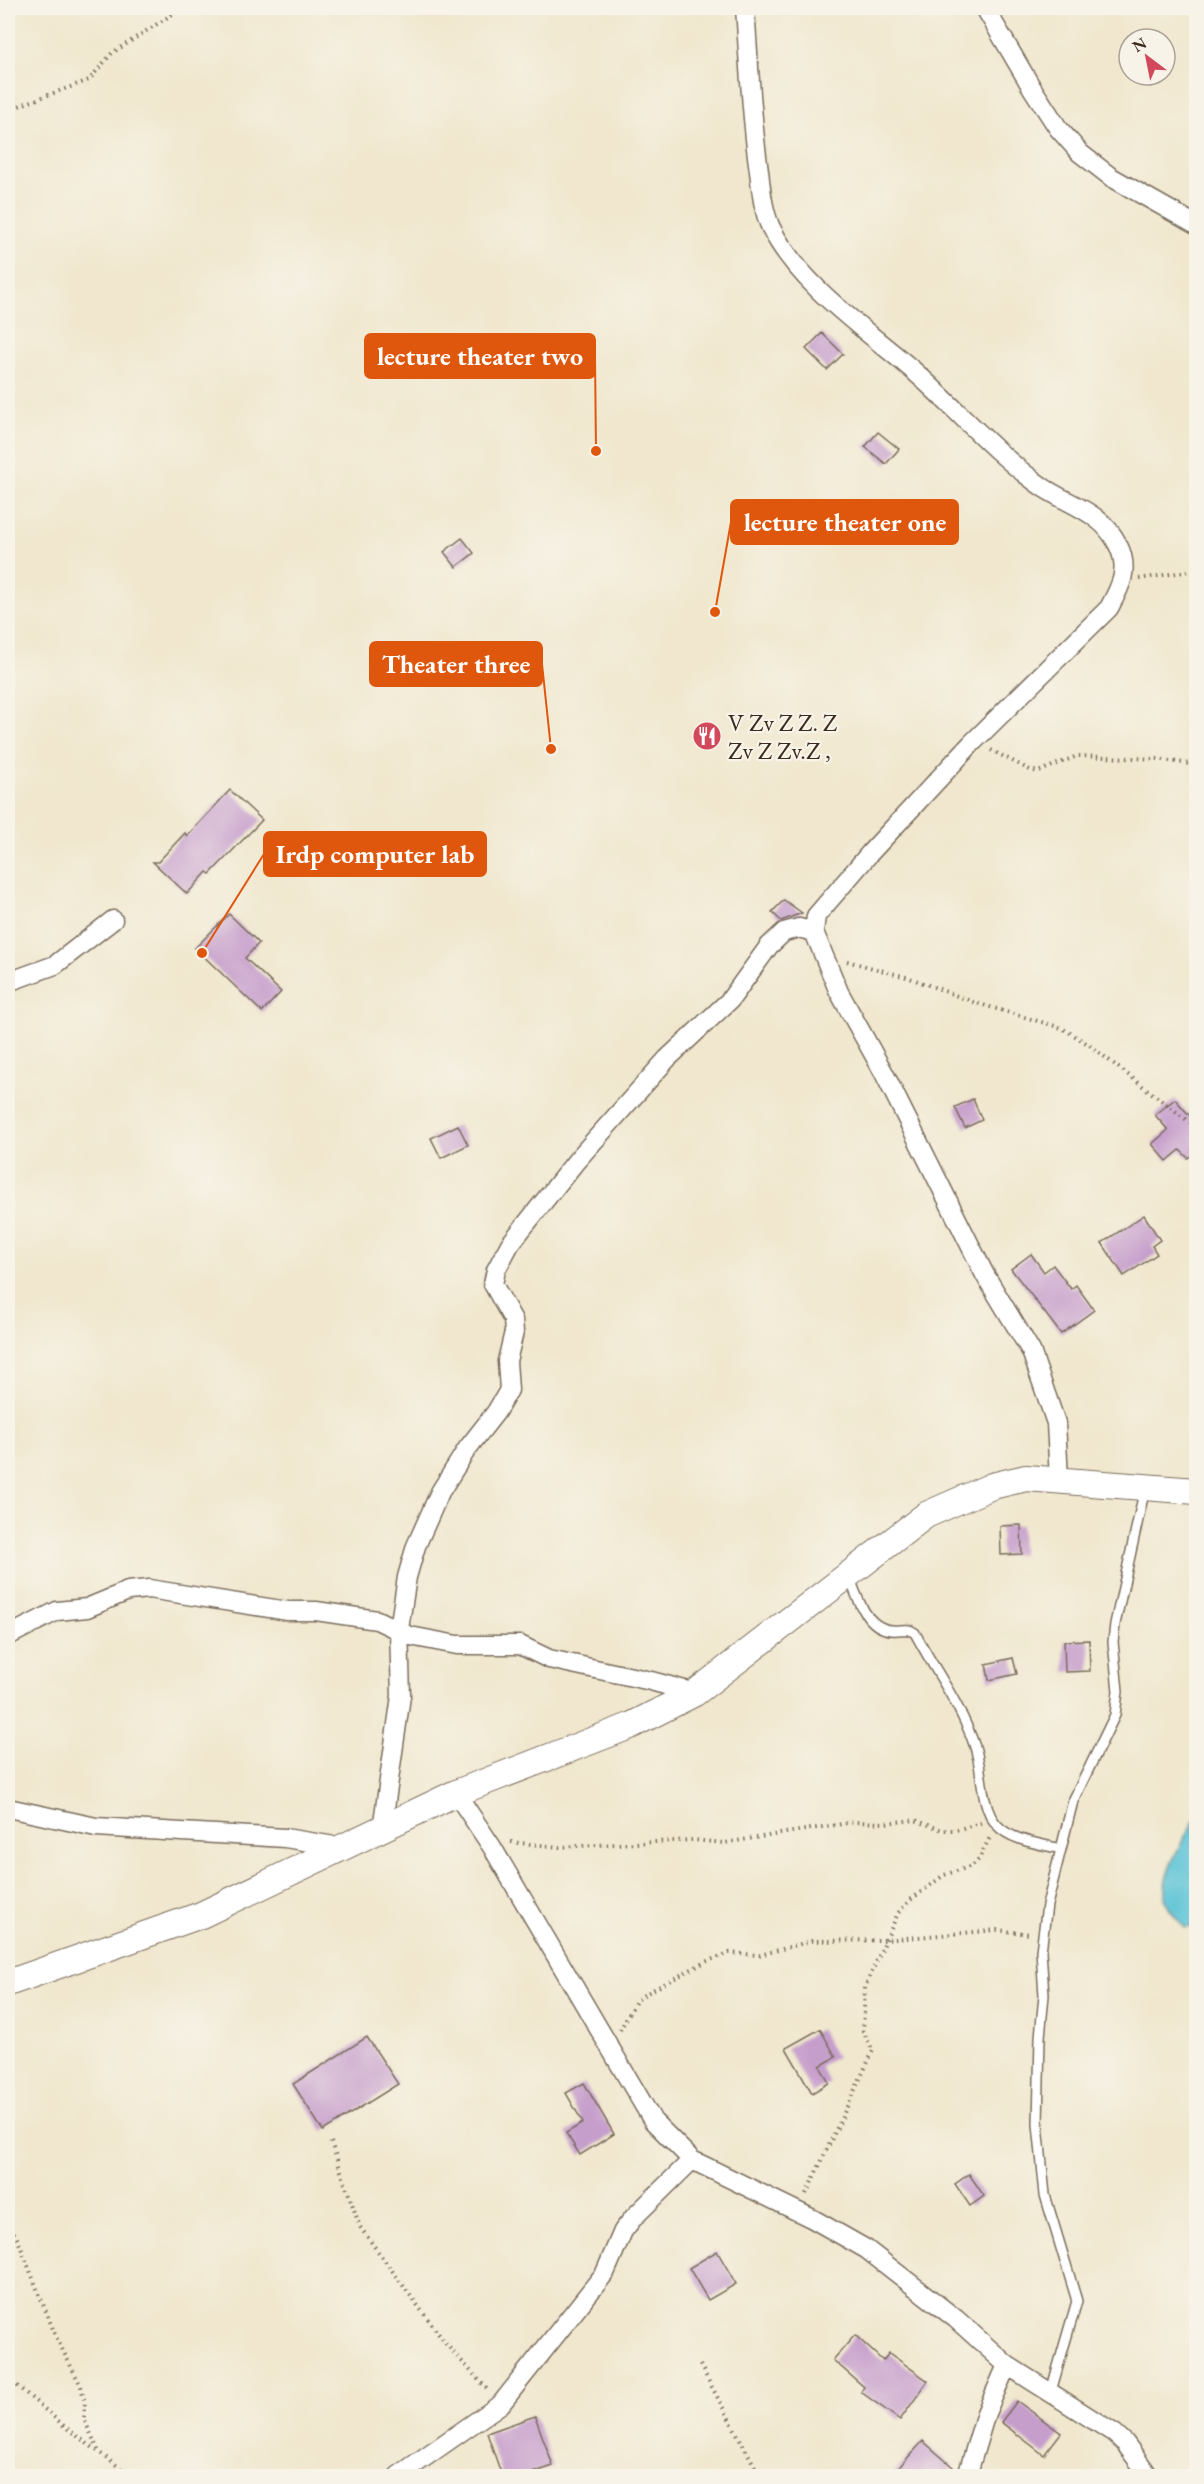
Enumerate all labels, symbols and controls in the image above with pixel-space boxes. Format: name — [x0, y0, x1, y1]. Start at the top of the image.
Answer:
north arrow — [1117, 27, 1177, 87]
text: N — [1128, 32, 1150, 57]
callout: lecture theater two — [365, 334, 595, 378]
text: lecture theater two — [377, 339, 583, 373]
callout: lecture theater one — [731, 500, 958, 544]
text: lecture theater one — [744, 505, 946, 539]
callout: Theater three — [370, 642, 542, 686]
text: Theater three — [382, 647, 531, 681]
place label: V Zv Z Z. Z Zv Z Zv.Z , — [728, 707, 838, 766]
restaurant icon: V Zv Z Z. Z Zv Z Zv.Z , — [691, 720, 723, 752]
callout: Irdp computer lab — [264, 832, 486, 876]
text: Irdp computer lab — [276, 837, 474, 871]

